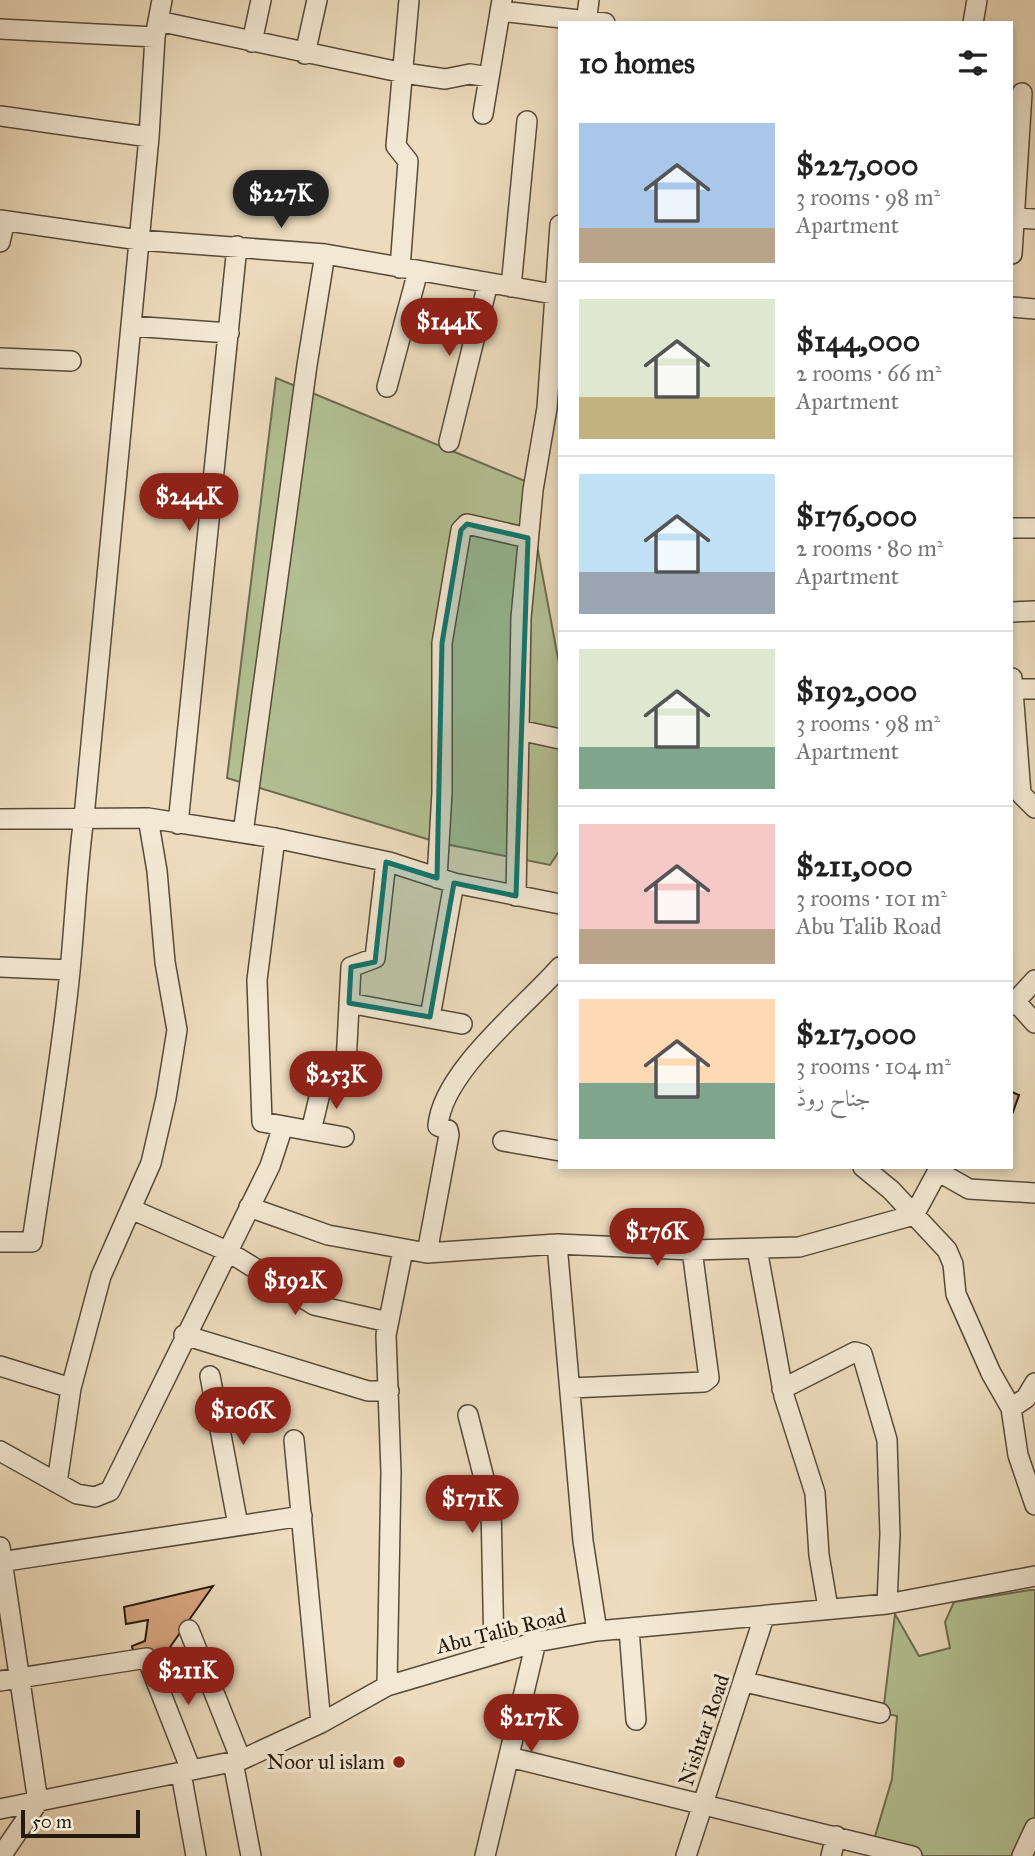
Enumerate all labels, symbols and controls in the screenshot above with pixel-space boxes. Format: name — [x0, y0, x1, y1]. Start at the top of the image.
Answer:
icon: filters — [954, 44, 992, 82]
text: 10 homes — [579, 45, 695, 81]
text: $227,000 — [796, 147, 918, 183]
icon: home — [635, 151, 719, 235]
pin: $227K — [232, 170, 330, 230]
text: $227K — [249, 179, 313, 207]
text: 3 rooms · 98 m² — [796, 183, 940, 211]
text: Apartment — [796, 211, 899, 239]
pin: $144K — [400, 298, 498, 358]
text: $144K — [417, 307, 481, 335]
text: $144,000 — [796, 323, 920, 359]
icon: home — [635, 327, 719, 411]
text: 2 rooms · 66 m² — [796, 359, 941, 387]
text: Apartment — [796, 387, 899, 415]
pin: $244K — [140, 474, 238, 533]
text: $244K — [155, 482, 223, 510]
text: $176,000 — [796, 498, 917, 534]
icon: home — [635, 502, 719, 586]
text: 2 rooms · 80 m² — [796, 534, 943, 562]
text: Apartment — [796, 562, 899, 590]
text: $192,000 — [796, 673, 917, 709]
icon: home — [635, 677, 719, 761]
text: 3 rooms · 98 m² — [796, 709, 940, 737]
text: Apartment — [796, 737, 899, 765]
text: $211,000 — [796, 848, 913, 884]
icon: home — [635, 852, 719, 936]
text: 3 rooms · 101 m² — [796, 884, 947, 912]
text: Abu Talib Road — [796, 912, 941, 940]
text: $217,000 — [796, 1016, 916, 1052]
icon: home — [635, 1027, 719, 1111]
pin: $253K — [287, 1052, 385, 1111]
text: 3 rooms · 104 m² — [796, 1052, 951, 1080]
text: $253K — [305, 1060, 367, 1088]
text: جناح روڈ — [796, 1084, 871, 1112]
pin: $176K — [608, 1208, 706, 1268]
text: $176K — [625, 1217, 689, 1245]
pin: $192K — [246, 1258, 344, 1317]
text: $192K — [264, 1266, 326, 1294]
pin: $106K — [194, 1388, 292, 1447]
text: $106K — [211, 1396, 275, 1424]
pin: $171K — [423, 1476, 521, 1535]
text: $171K — [442, 1484, 502, 1512]
street label: Abu Talib Road — [432, 1602, 569, 1660]
pin: $211K — [139, 1648, 237, 1707]
text: $211K — [158, 1656, 218, 1684]
street label: Nishtar Road — [673, 1670, 735, 1789]
pin: $217K — [482, 1694, 580, 1754]
text: $217K — [500, 1703, 562, 1731]
place label: Noor ul islam — [267, 1749, 385, 1775]
marker: Noor ul islam — [391, 1754, 407, 1770]
scale bar — [21, 1807, 140, 1839]
text: 50 m — [32, 1810, 72, 1833]

